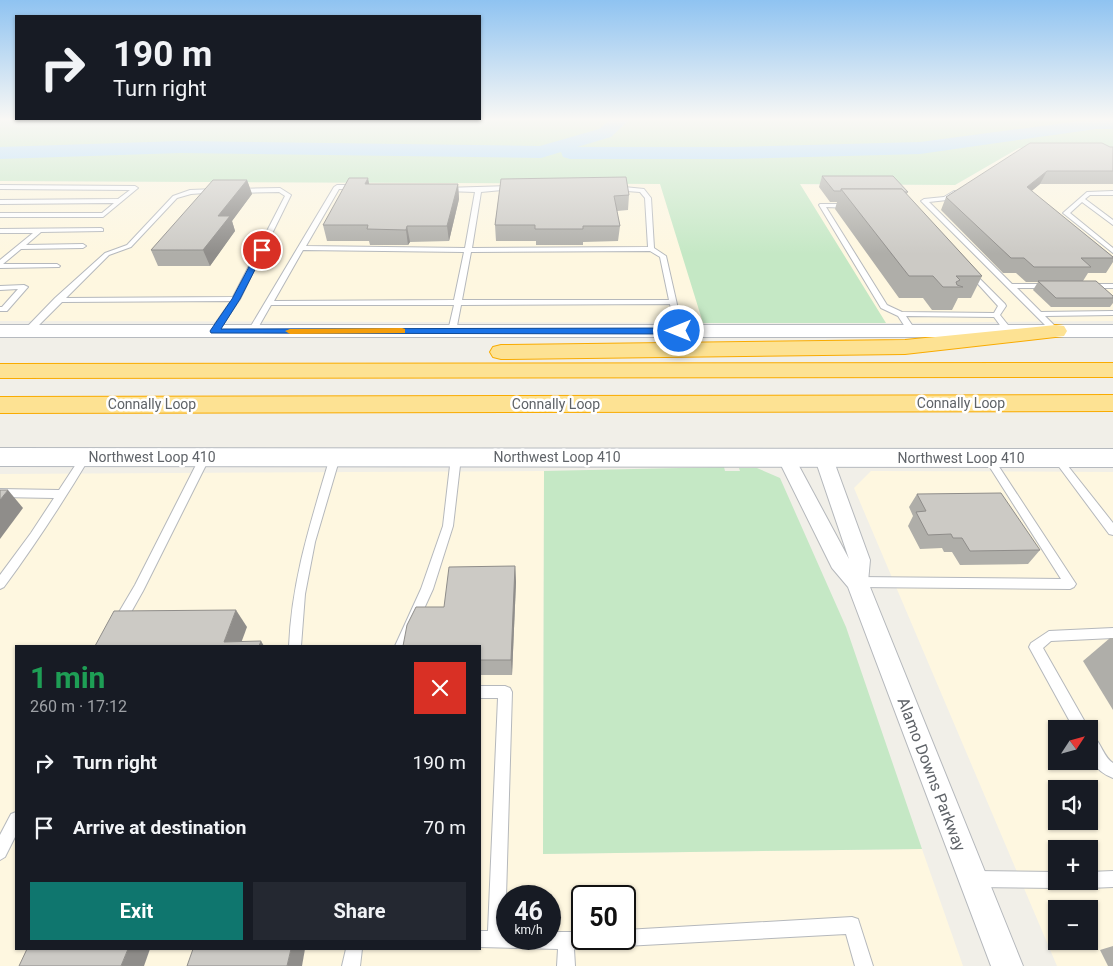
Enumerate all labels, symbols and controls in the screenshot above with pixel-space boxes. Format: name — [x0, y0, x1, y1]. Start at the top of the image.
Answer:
text: 190 m — [113, 34, 212, 75]
icon: right — [30, 35, 95, 100]
text: Turn right — [113, 76, 207, 101]
pin — [241, 229, 283, 271]
icon: arrive — [248, 236, 276, 264]
position arrow — [652, 304, 704, 356]
street label: Connally Loop — [917, 395, 1005, 411]
street label: Connally Loop — [108, 396, 196, 412]
street label: Connally Loop — [512, 396, 600, 412]
street label: Northwest Loop 410 — [88, 449, 216, 465]
street label: Northwest Loop 410 — [493, 449, 621, 465]
street label: Northwest Loop 410 — [897, 450, 1025, 466]
text: 1 min — [30, 660, 105, 695]
button: close — [414, 662, 466, 714]
street label: Alamo Downs Parkway — [893, 695, 970, 854]
text: 260 m · 17:12 — [30, 697, 127, 716]
north arrow — [1048, 720, 1098, 770]
map controls — [1048, 720, 1098, 950]
icon: right — [30, 749, 58, 777]
text: Turn right — [73, 751, 157, 774]
text: 190 m — [413, 751, 466, 774]
button: sound — [1048, 780, 1098, 830]
icon: arrive — [30, 814, 58, 842]
text: Arrive at destination — [73, 816, 246, 839]
text: 70 m — [423, 816, 466, 839]
button: + — [1048, 840, 1098, 890]
button: Exit — [30, 882, 243, 940]
button: Share — [253, 882, 466, 940]
speed limit sign: 50 — [571, 885, 636, 950]
text: 46 — [514, 897, 543, 926]
button: − — [1048, 900, 1098, 950]
text: km/h — [514, 923, 543, 937]

